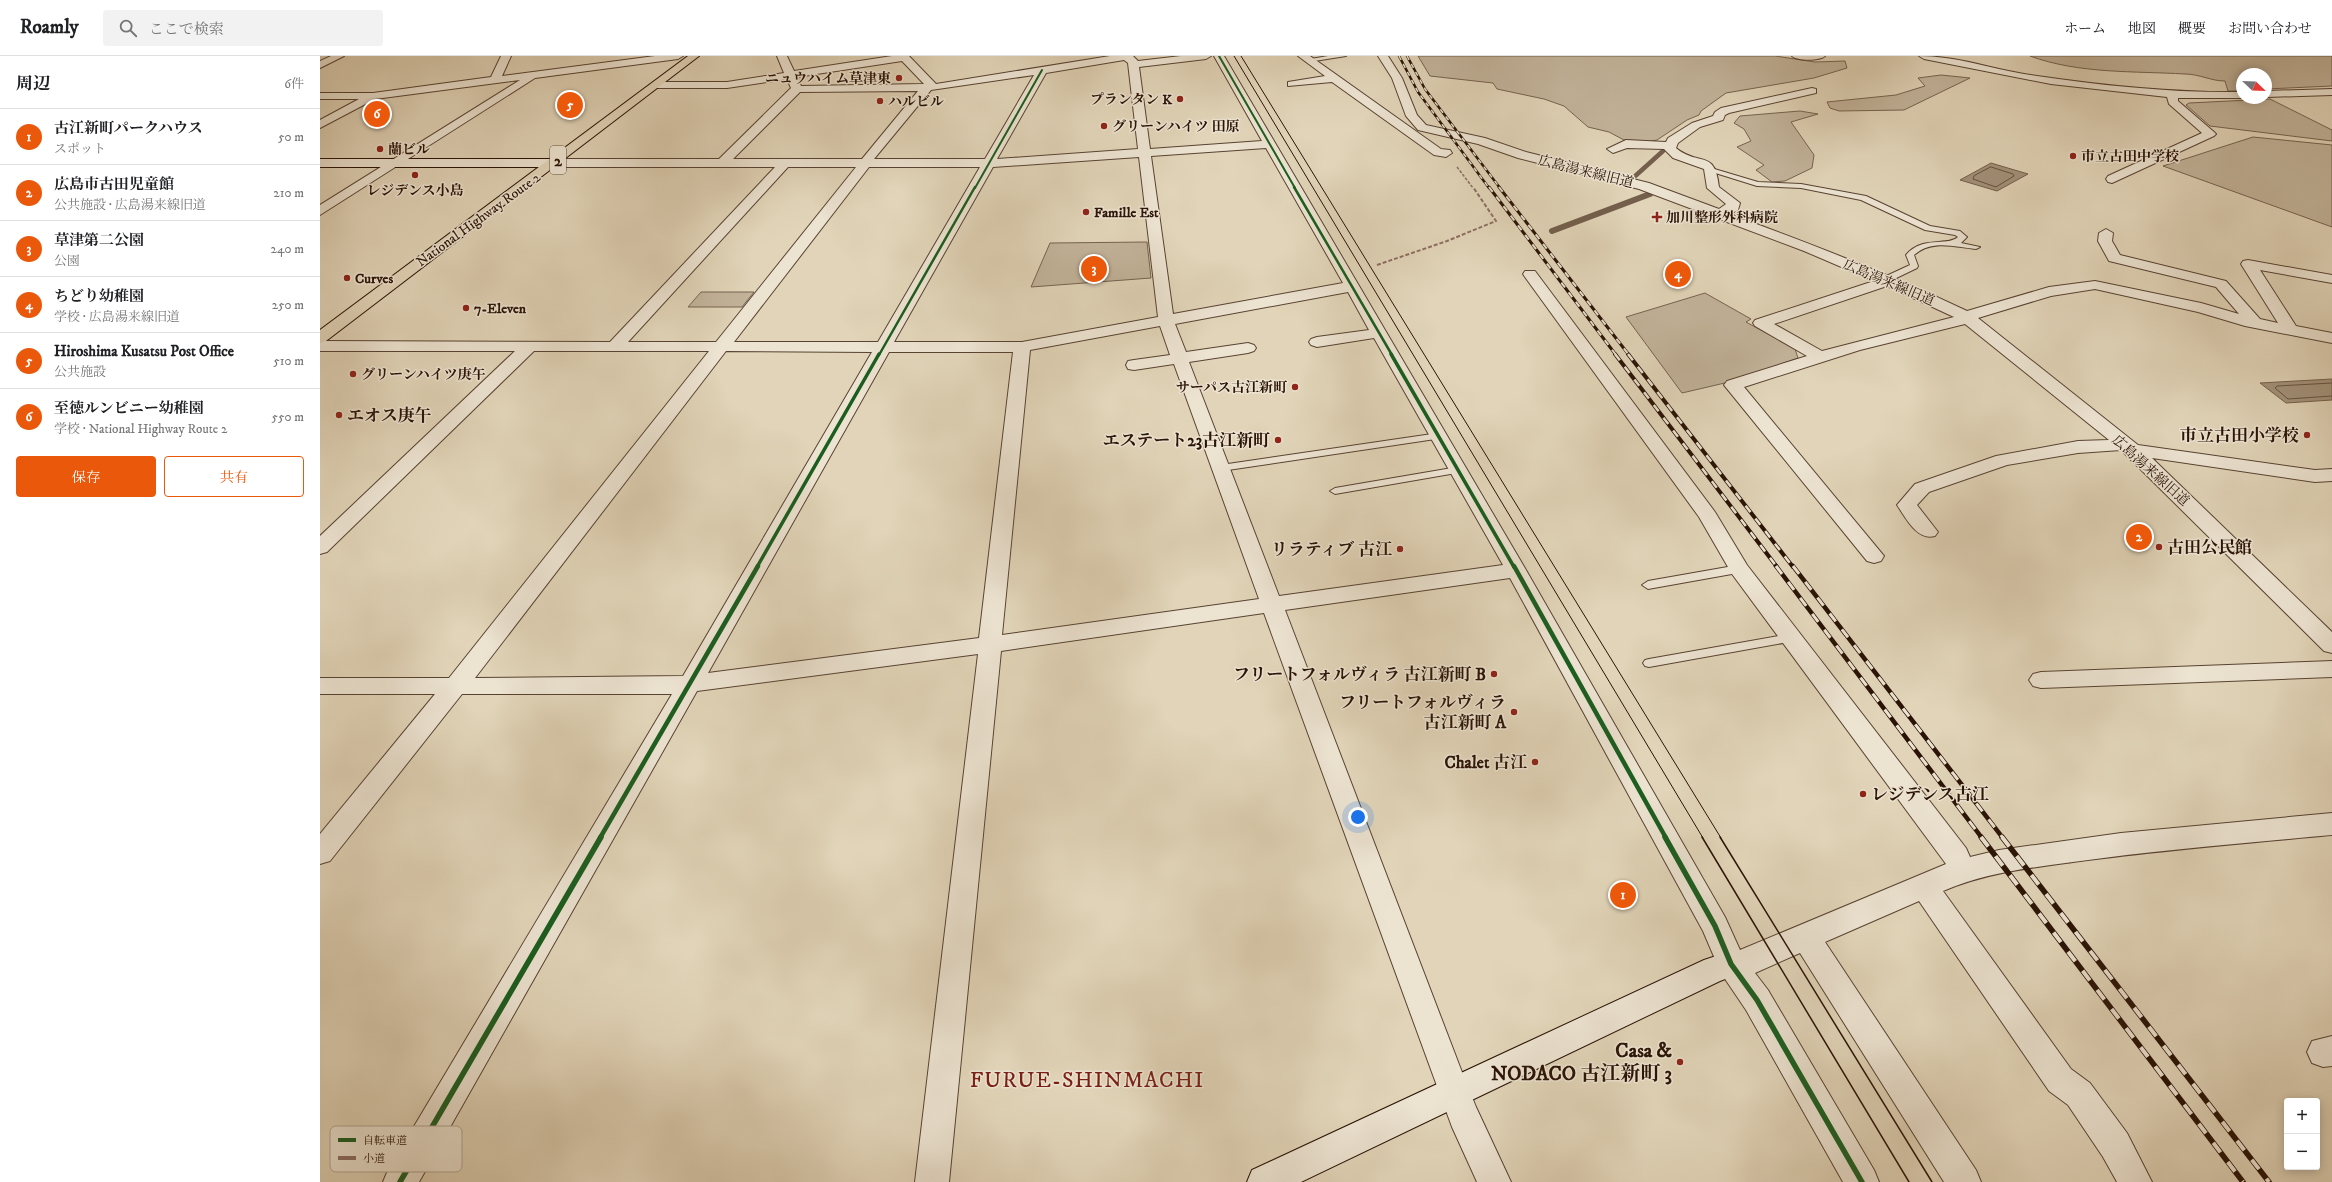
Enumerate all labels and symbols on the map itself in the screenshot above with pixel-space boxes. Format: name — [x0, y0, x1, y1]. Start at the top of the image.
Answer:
north arrow — [2236, 68, 2272, 104]
place label: ニュウハイム草津東 — [765, 70, 891, 88]
marker: ニュウハイム草津東 — [894, 73, 904, 83]
pin: 5 — [557, 90, 583, 120]
place label: プランタン K — [1090, 91, 1173, 109]
place label: ハルビル — [888, 93, 944, 111]
marker: プランタン K — [1175, 94, 1185, 104]
marker: ハルビル — [875, 96, 885, 106]
pin: 6 — [364, 99, 390, 129]
place label: グリーンハイツ 田原 — [1112, 118, 1240, 136]
marker: グリーンハイツ 田原 — [1099, 121, 1109, 131]
place label: 蘭ビル — [388, 141, 430, 159]
marker: 蘭ビル — [375, 144, 385, 154]
road number: 2 — [550, 146, 566, 174]
place label: 市立古田中学校 — [2081, 148, 2179, 166]
street label: 広島湯来線旧道 — [1536, 151, 1635, 193]
marker: 市立古田中学校 — [2068, 151, 2078, 161]
street label: National Highway Route 2 — [413, 169, 544, 271]
marker: レジデンス小島 — [410, 170, 420, 180]
place label: レジデンス小島 — [367, 182, 463, 200]
place label: Famille Est — [1094, 204, 1159, 222]
marker: Famille Est — [1081, 207, 1091, 217]
place label: 加川整形外科病院 — [1666, 209, 1778, 227]
marker: 加川整形外科病院 — [1651, 211, 1663, 223]
pin: 3 — [1081, 254, 1107, 284]
street label: 広島湯来線旧道 — [1840, 255, 1937, 310]
pin: 4 — [1665, 259, 1691, 289]
place label: Curves — [355, 270, 393, 288]
marker: Curves — [342, 273, 352, 283]
place label: 7-Eleven — [474, 300, 527, 318]
marker: 7-Eleven — [461, 303, 471, 313]
place label: グリーンハイツ庚午 — [361, 366, 486, 384]
marker: グリーンハイツ庚午 — [348, 369, 358, 379]
place label: サーパス古江新町 — [1176, 379, 1288, 397]
marker: サーパス古江新町 — [1290, 382, 1300, 392]
place label: エオス庚午 — [347, 405, 432, 427]
marker: エオス庚午 — [334, 410, 344, 420]
place label: 市立古田小学校 — [2180, 425, 2299, 447]
place label: エステート23古江新町 — [1103, 430, 1270, 452]
marker: 市立古田小学校 — [2302, 430, 2312, 440]
street label: 広島湯来線旧道 — [2108, 431, 2193, 510]
marker: エステート23古江新町 — [1273, 435, 1283, 445]
pin: 2 — [2126, 522, 2152, 552]
place label: 古田公民館 — [2167, 537, 2252, 559]
place label: リラティブ 古江 — [1271, 539, 1393, 561]
marker: 古田公民館 — [2154, 542, 2164, 552]
marker: リラティブ 古江 — [1395, 544, 1405, 554]
place label: フリートフォルヴィラ 古江新町 B — [1233, 664, 1486, 686]
marker: フリートフォルヴィラ 古江新町 B — [1489, 669, 1499, 679]
place label: フリートフォルヴィラ 古江新町 A — [1339, 692, 1507, 734]
marker: フリートフォルヴィラ 古江新町 A — [1509, 707, 1519, 717]
place label: Chalet 古江 — [1444, 752, 1528, 774]
marker: Chalet 古江 — [1530, 757, 1540, 767]
place label: レジデンス古江 — [1871, 784, 1990, 806]
marker: レジデンス古江 — [1858, 789, 1868, 799]
your location — [1348, 807, 1368, 827]
pin: 1 — [1610, 880, 1636, 910]
place label: Casa & NODACO 古江新町 3 — [1491, 1039, 1673, 1087]
marker: Casa & NODACO 古江新町 3 — [1675, 1057, 1685, 1067]
district label: FURUE-SHINMACHI — [970, 1067, 1204, 1094]
legend — [330, 1126, 462, 1172]
text: 自転車道 — [363, 1134, 407, 1148]
text: 小道 — [363, 1152, 385, 1166]

